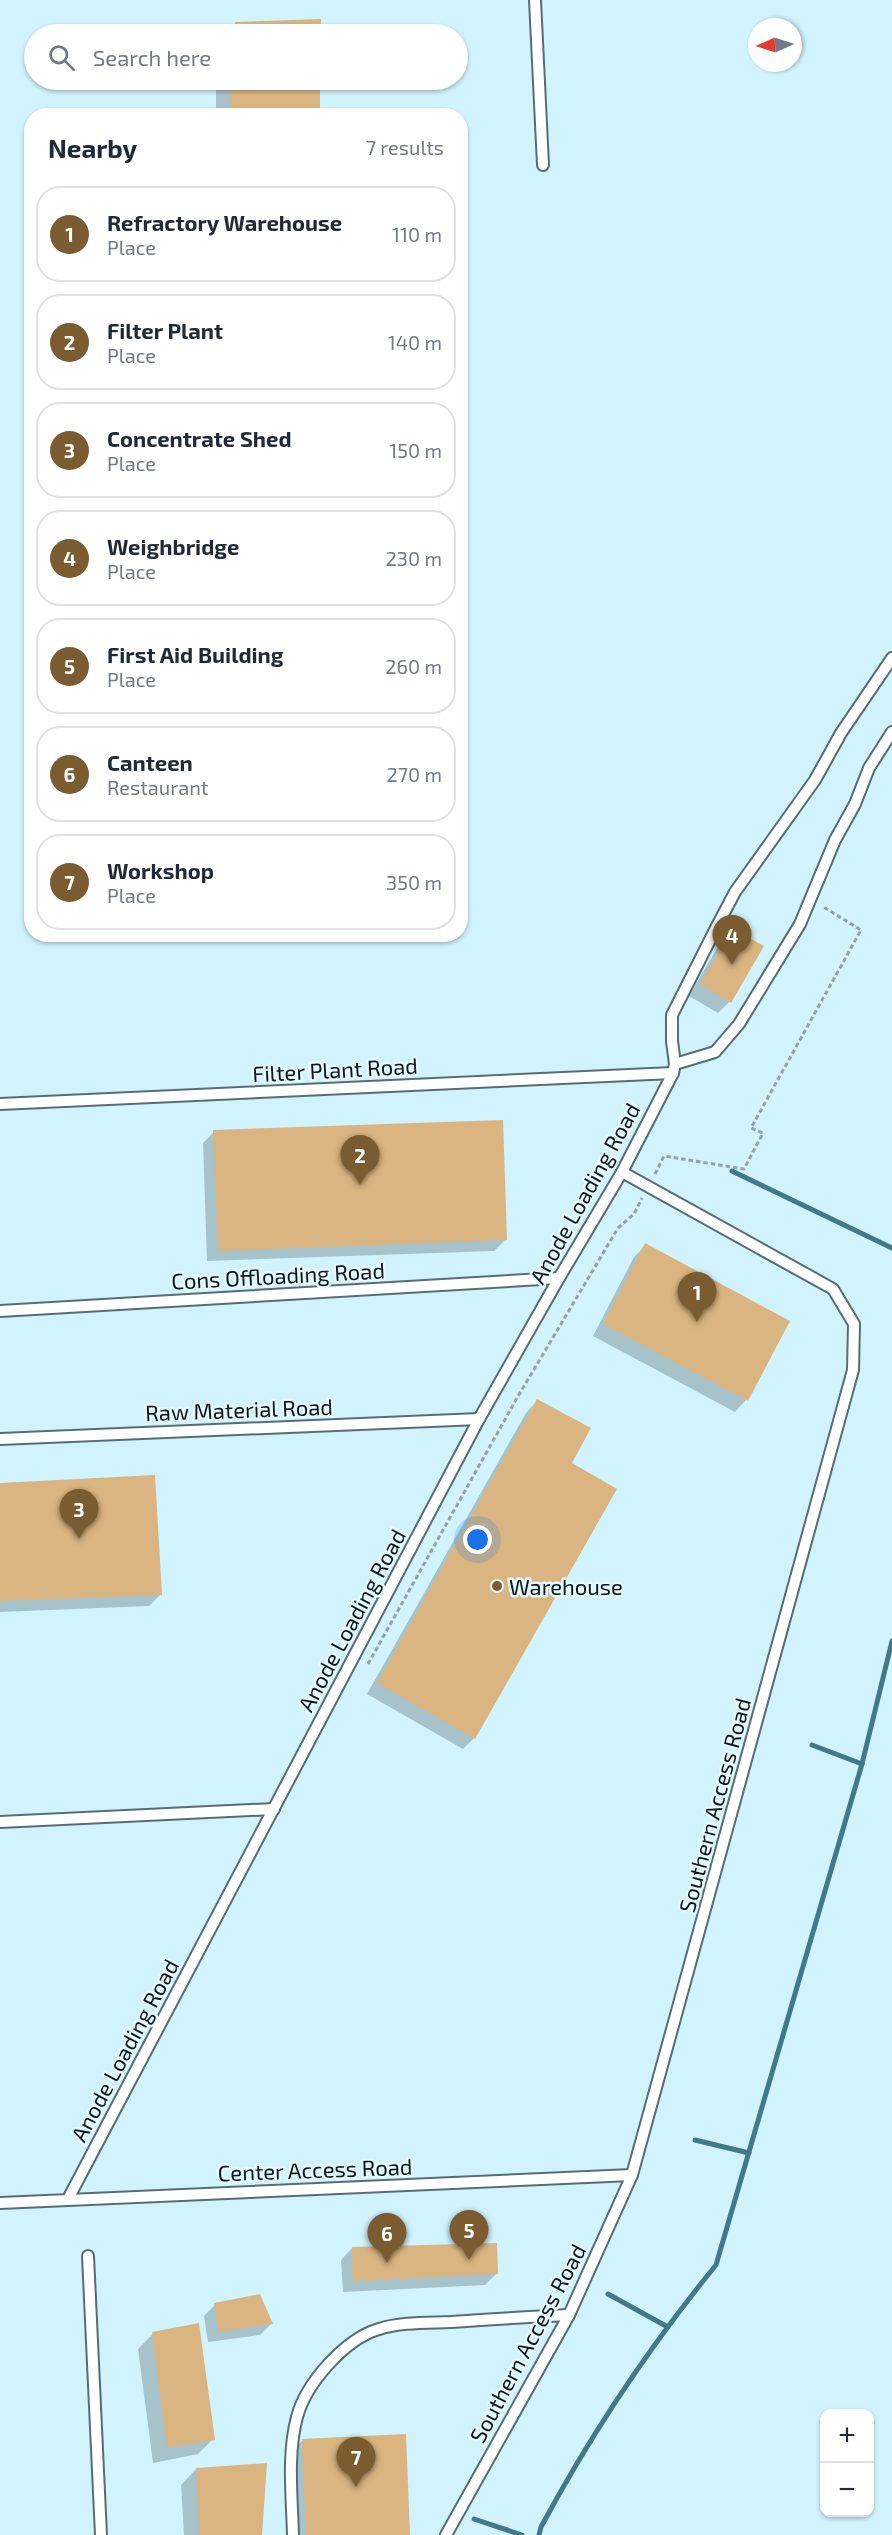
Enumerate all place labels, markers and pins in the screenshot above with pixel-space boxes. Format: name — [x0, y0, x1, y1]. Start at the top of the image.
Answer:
pin: 4 — [712, 916, 752, 965]
pin: 2 — [340, 1136, 380, 1185]
pin: 1 — [678, 1272, 716, 1322]
pin: 3 — [60, 1490, 98, 1539]
place label: Warehouse — [509, 1573, 623, 1599]
marker: Warehouse — [490, 1579, 504, 1593]
pin: 5 — [450, 2210, 488, 2260]
pin: 6 — [368, 2214, 406, 2263]
pin: 7 — [336, 2438, 376, 2487]

